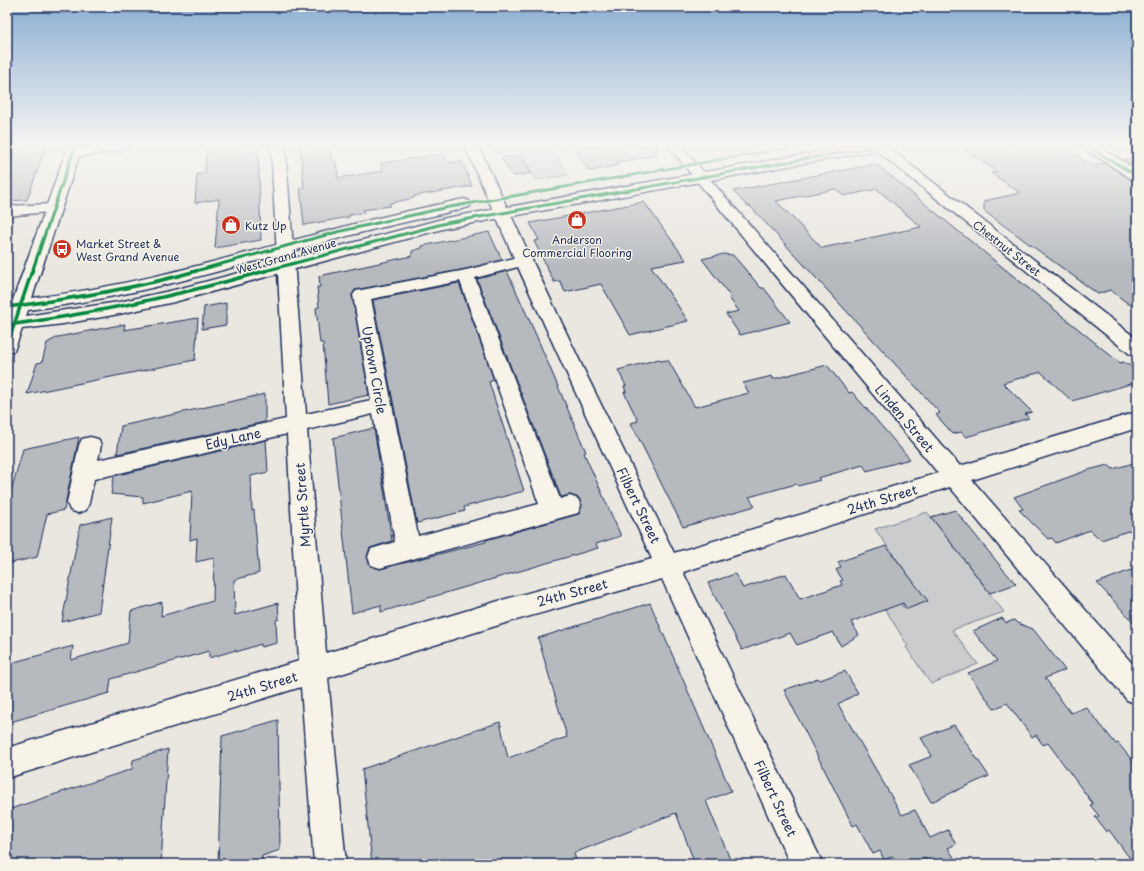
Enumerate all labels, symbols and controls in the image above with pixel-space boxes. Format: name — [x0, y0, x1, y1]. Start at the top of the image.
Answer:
shop icon: Anderson Commercial Flooring — [566, 209, 588, 231]
shop icon: Kutz Up — [220, 214, 242, 236]
street label: Chestnut Street — [969, 216, 1045, 280]
place label: Kutz Up — [245, 217, 287, 234]
place label: Anderson Commercial Flooring — [522, 231, 632, 261]
street label: West Grand Avenue — [234, 234, 338, 278]
place label: Market Street & West Grand Avenue — [76, 235, 180, 265]
bus stop icon: Market Street & West Grand Avenue — [51, 238, 73, 260]
street label: Uptown Circle — [358, 324, 392, 416]
street label: Linden Street — [871, 380, 939, 456]
street label: Edy Lane — [203, 422, 263, 454]
street label: Myrtle Street — [290, 462, 314, 548]
street label: Filbert Street — [612, 464, 666, 546]
street label: 24th Street — [845, 479, 919, 519]
street label: 24th Street — [535, 573, 609, 611]
street label: 24th Street — [225, 666, 299, 706]
street label: Filbert Street — [750, 757, 802, 839]

